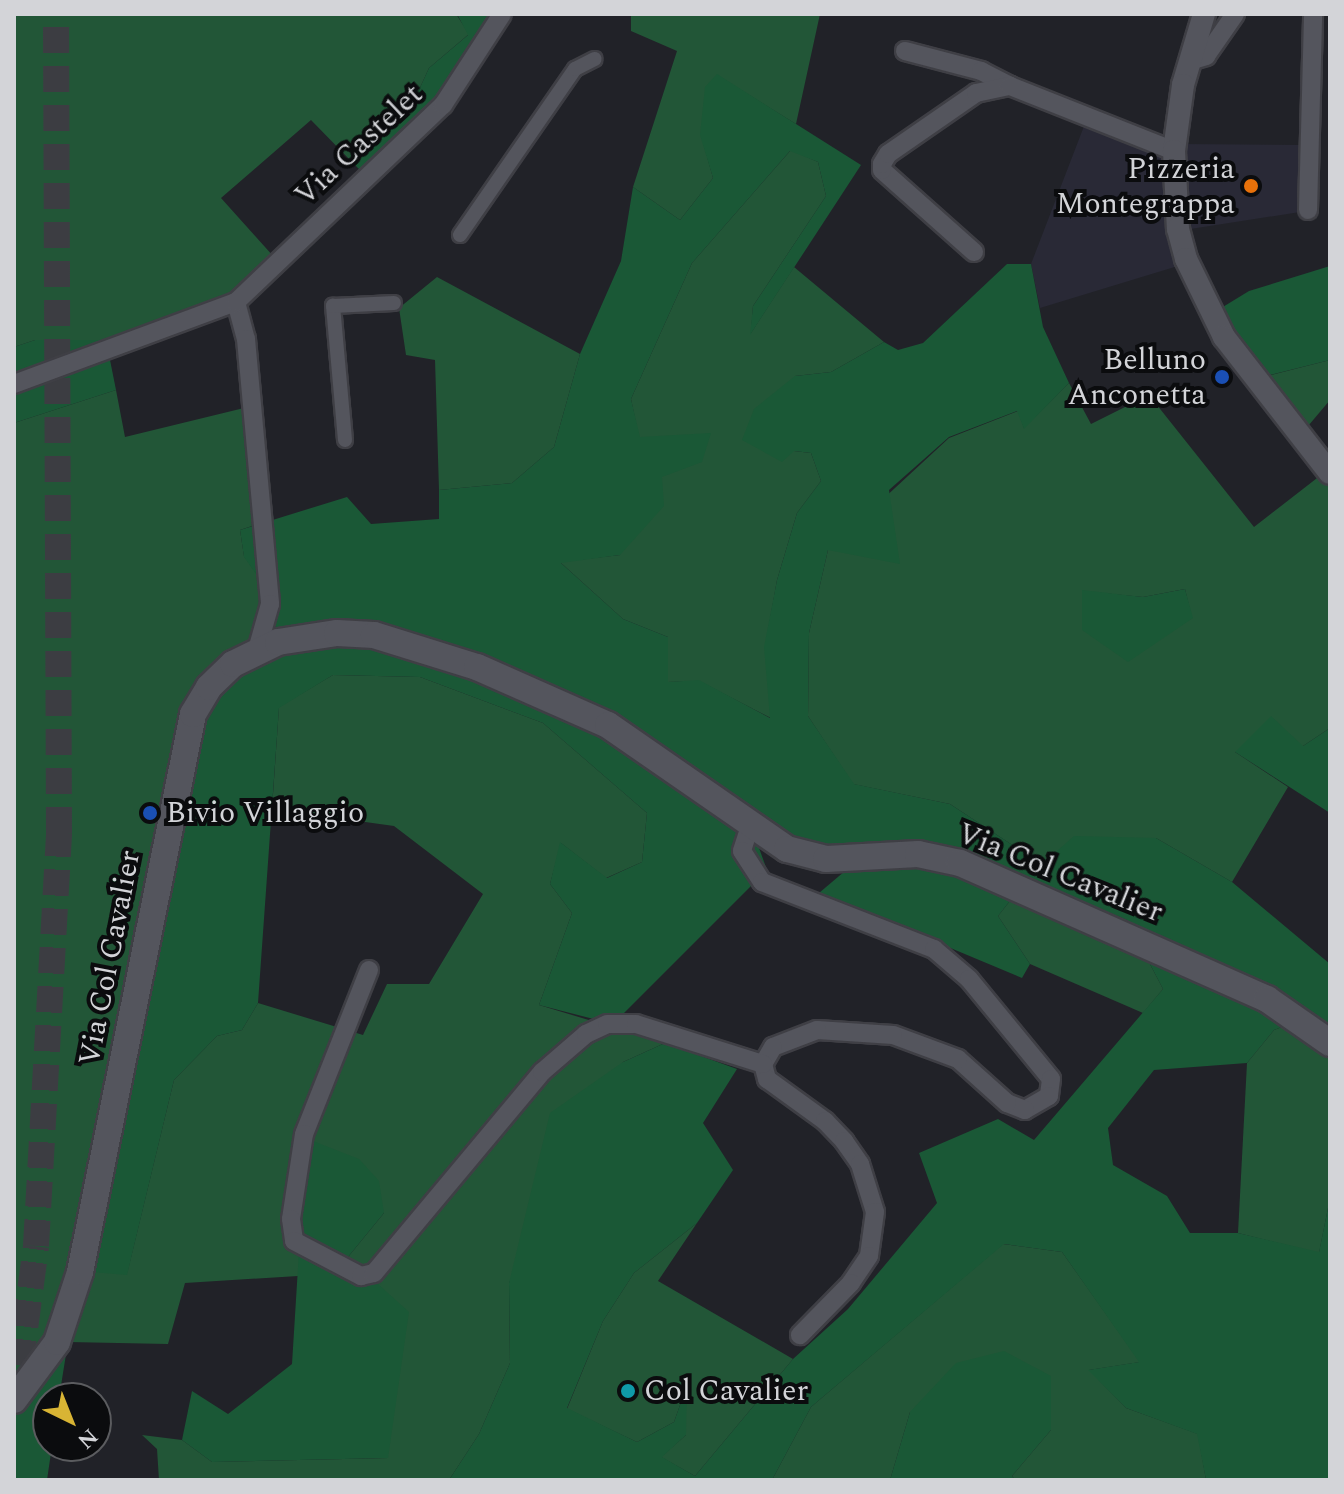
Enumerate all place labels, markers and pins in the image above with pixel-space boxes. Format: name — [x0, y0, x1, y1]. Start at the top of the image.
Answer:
place label: Pizzeria Montegrappa — [1056, 151, 1235, 222]
marker: Pizzeria Montegrappa — [1242, 177, 1260, 195]
place label: Belluno Anconetta — [1068, 342, 1206, 412]
marker: Belluno Anconetta — [1213, 368, 1231, 386]
place label: Bivio Villaggio — [166, 795, 364, 831]
marker: Bivio Villaggio — [141, 804, 159, 822]
place label: Col Cavalier — [644, 1373, 808, 1409]
marker: Col Cavalier — [619, 1382, 637, 1400]

